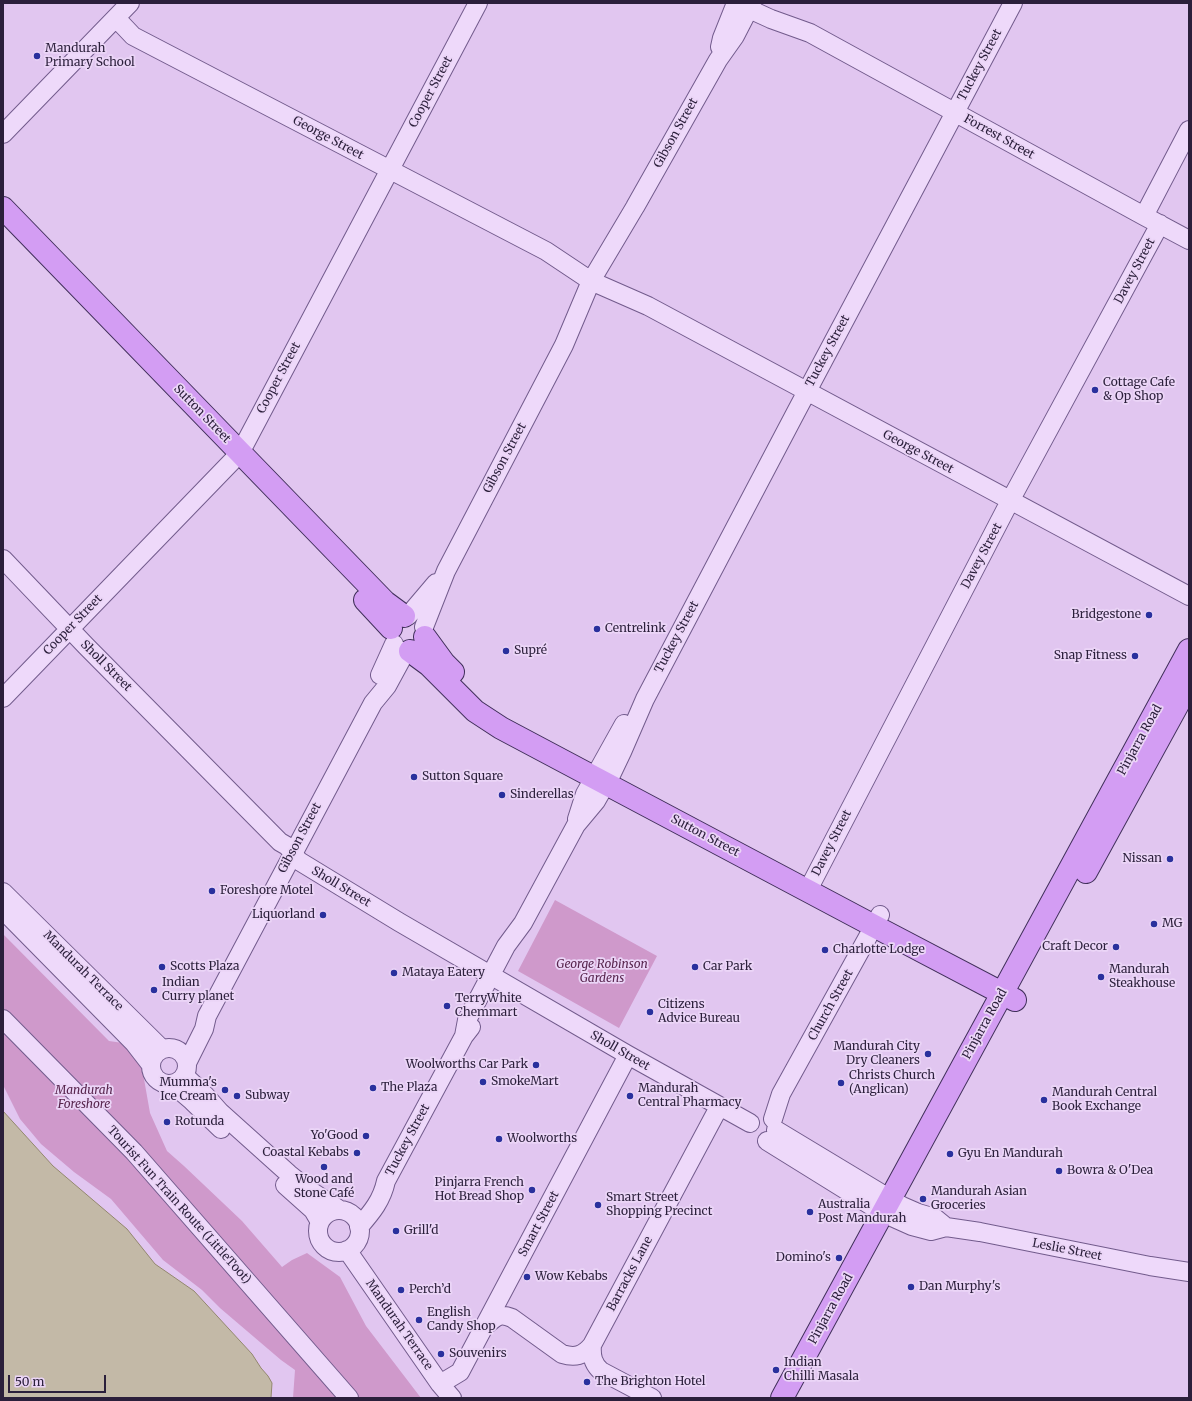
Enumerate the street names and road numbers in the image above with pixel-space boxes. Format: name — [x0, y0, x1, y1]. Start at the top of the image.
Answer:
street label: Tuckey Street — [955, 27, 1005, 103]
street label: Cooper Street — [406, 54, 456, 130]
street label: Gibson Street — [651, 96, 701, 170]
street label: Forrest Street — [961, 112, 1037, 162]
street label: George Street — [290, 113, 366, 163]
street label: Davey Street — [1112, 236, 1158, 306]
street label: Tuckey Street — [803, 313, 853, 389]
street label: Cooper Street — [254, 340, 304, 416]
street label: Sutton Street — [171, 382, 233, 446]
street label: Gibson Street — [480, 420, 530, 496]
street label: George Street — [880, 427, 956, 477]
street label: Davey Street — [959, 521, 1005, 591]
street label: Cooper Street — [41, 592, 105, 658]
street label: Tuckey Street — [652, 599, 702, 675]
street label: Sholl Street — [77, 637, 135, 695]
street label: Pinjarra Road — [1115, 702, 1165, 778]
street label: Gibson Street — [275, 800, 325, 876]
street label: Davey Street — [809, 807, 855, 879]
street label: Sutton Street — [668, 812, 742, 860]
street label: Sholl Street — [309, 864, 373, 910]
street label: Mandurah Terrace — [40, 928, 126, 1014]
street label: Church Street — [806, 967, 856, 1043]
street label: Pinjarra Road — [960, 986, 1010, 1062]
street label: Sholl Street — [588, 1028, 652, 1074]
street label: Tuckey Street — [383, 1102, 433, 1178]
street label: Tourist Fun Train Route (LittleToot) — [104, 1123, 254, 1287]
street label: Smart Street — [516, 1189, 562, 1259]
street label: Barracks Lane — [604, 1234, 656, 1314]
street label: Leslie Street — [1031, 1236, 1103, 1264]
street label: Pinjarra Road — [806, 1271, 856, 1347]
street label: Mandurah Terrace — [362, 1277, 436, 1373]

